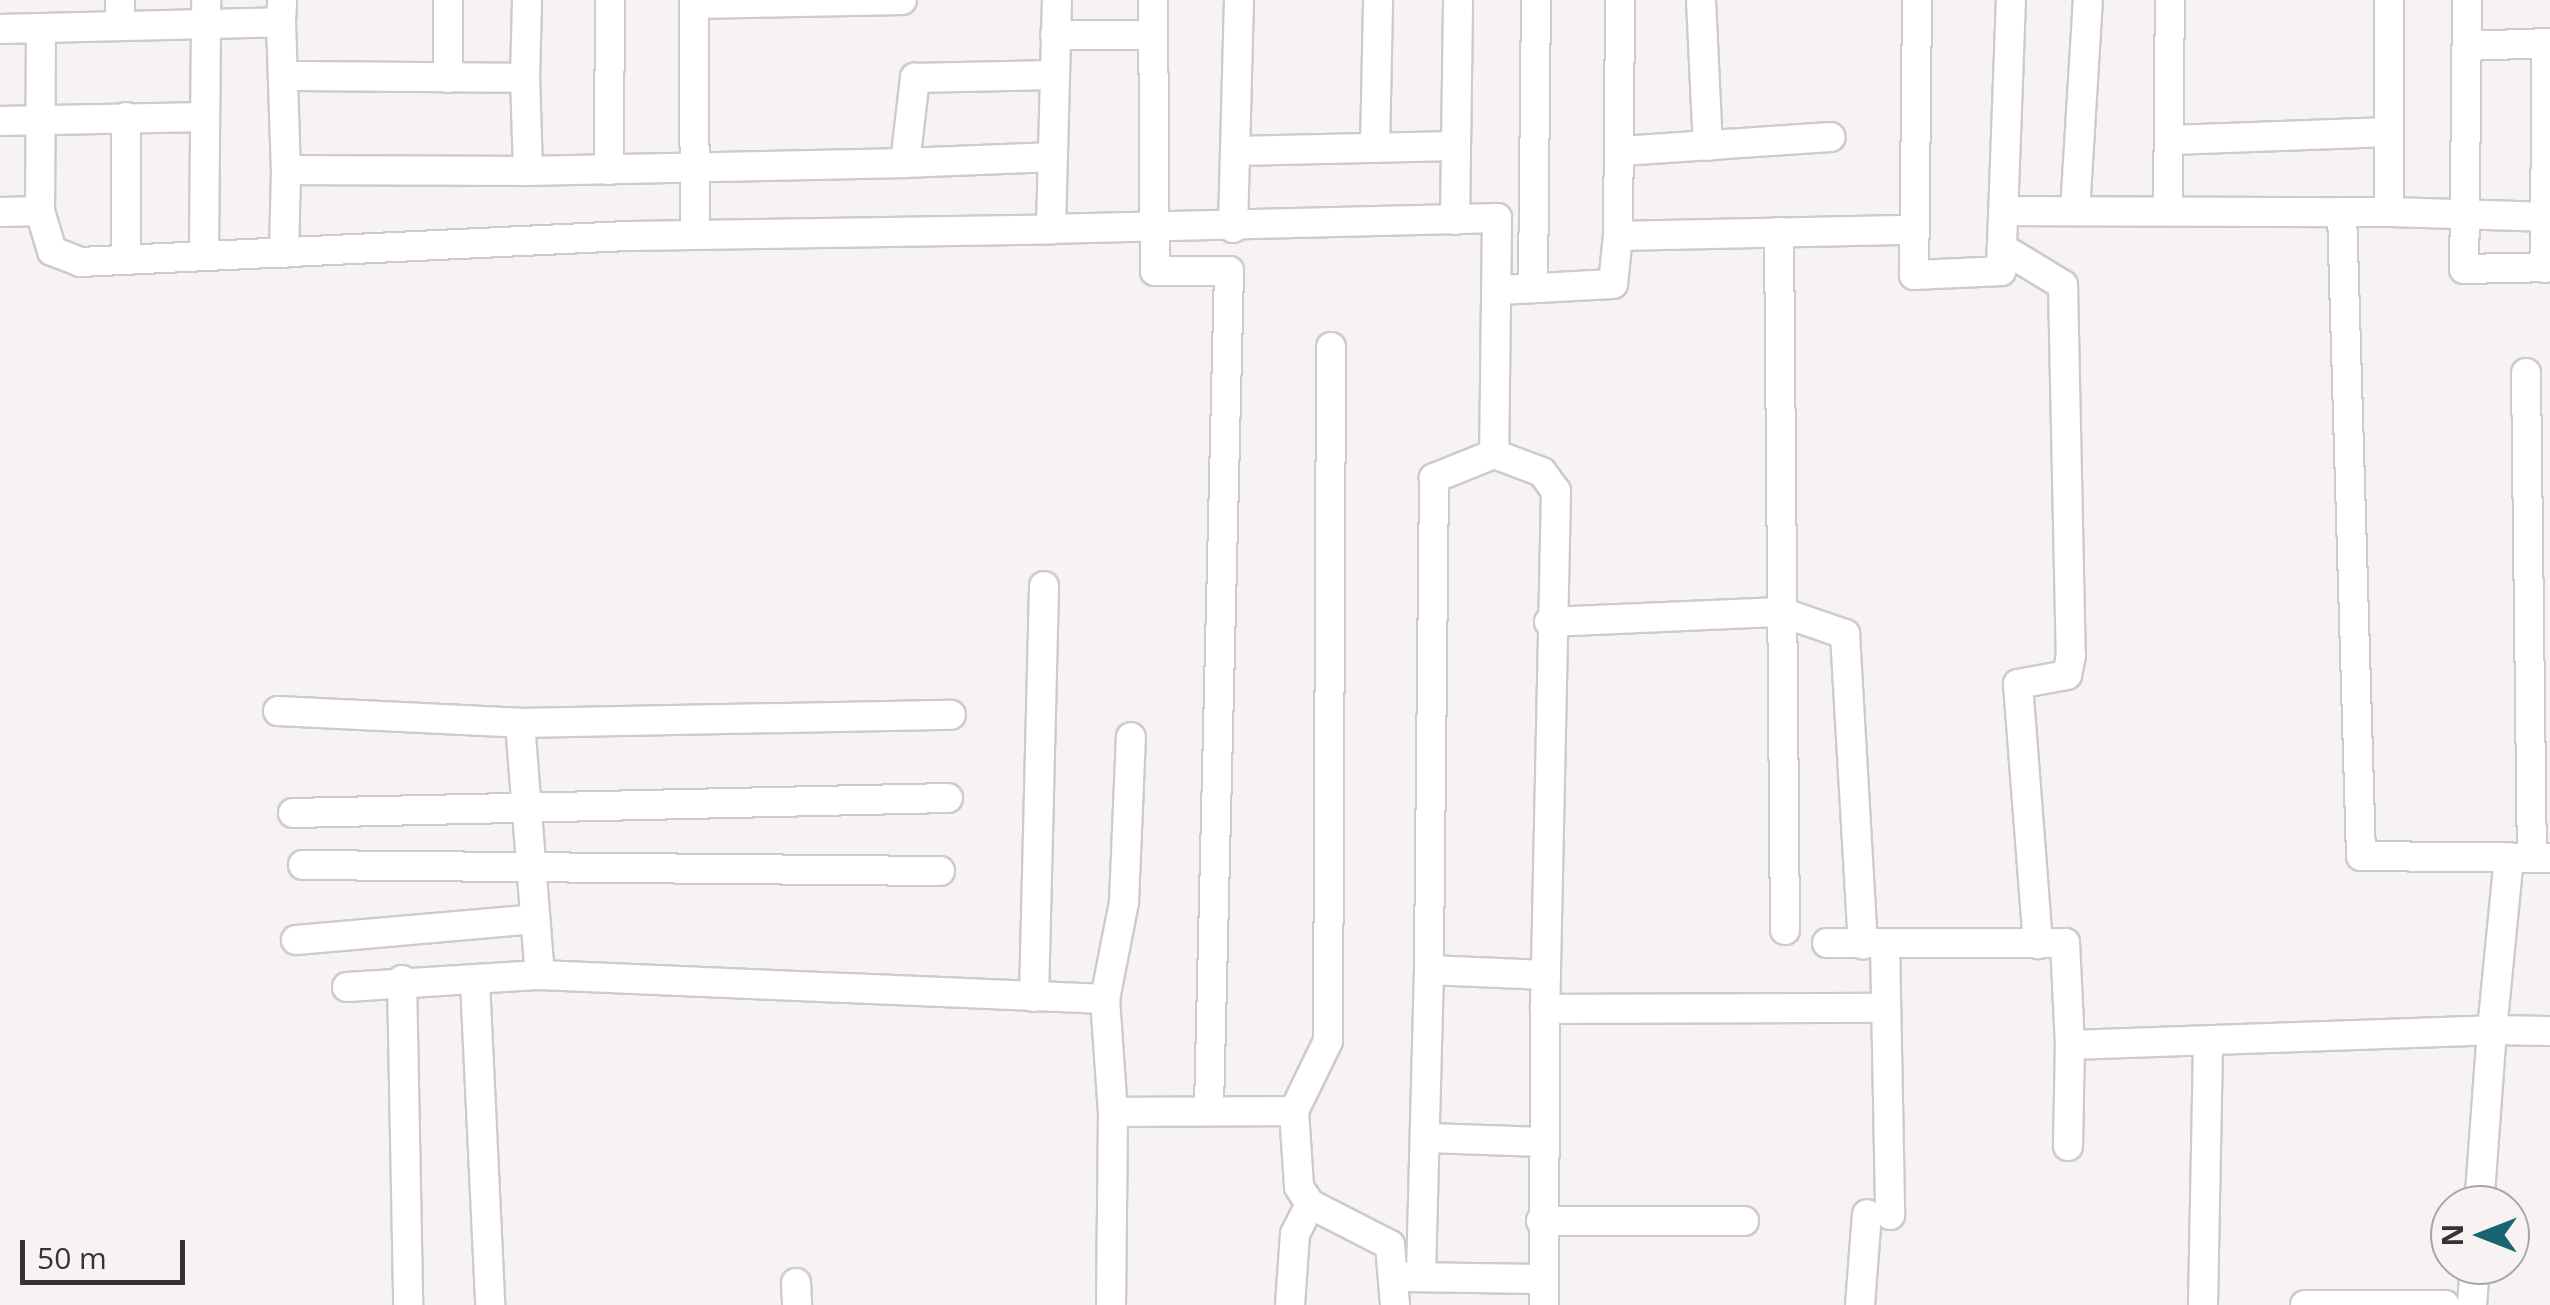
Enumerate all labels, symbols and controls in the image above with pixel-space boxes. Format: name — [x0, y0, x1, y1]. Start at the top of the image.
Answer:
north arrow — [2430, 1185, 2530, 1285]
scale bar — [25, 1220, 190, 1282]
text: N — [2433, 1224, 2471, 1246]
text: 50 m — [37, 1237, 107, 1278]

